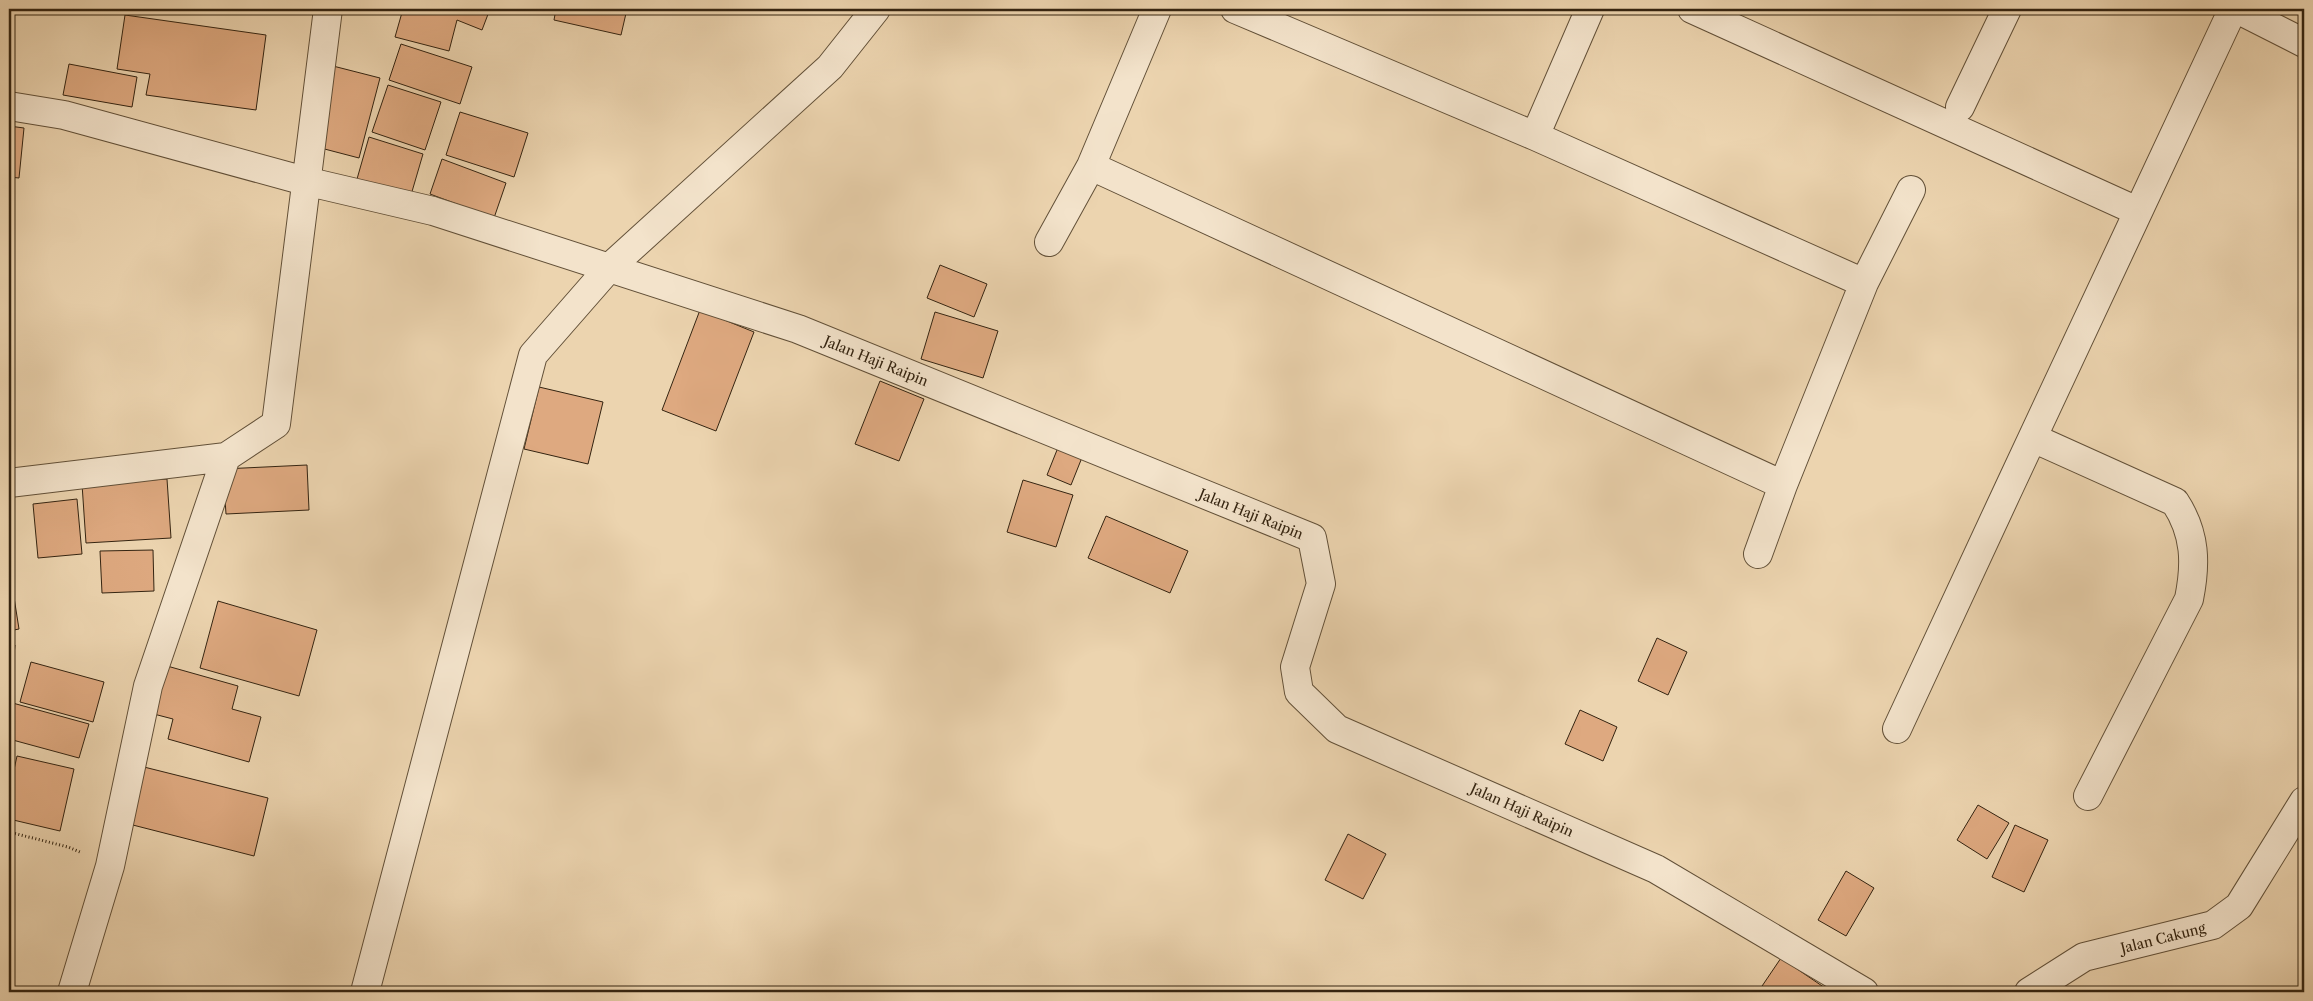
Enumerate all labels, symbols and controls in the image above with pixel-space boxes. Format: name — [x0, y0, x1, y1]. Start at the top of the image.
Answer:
street label: Jalan Haji Raipin — [819, 331, 931, 390]
street label: Jalan Haji Raipin — [1194, 484, 1306, 543]
street label: Jalan Haji Raipin — [1466, 778, 1577, 841]
street label: Jalan Cakung — [2117, 919, 2208, 958]

